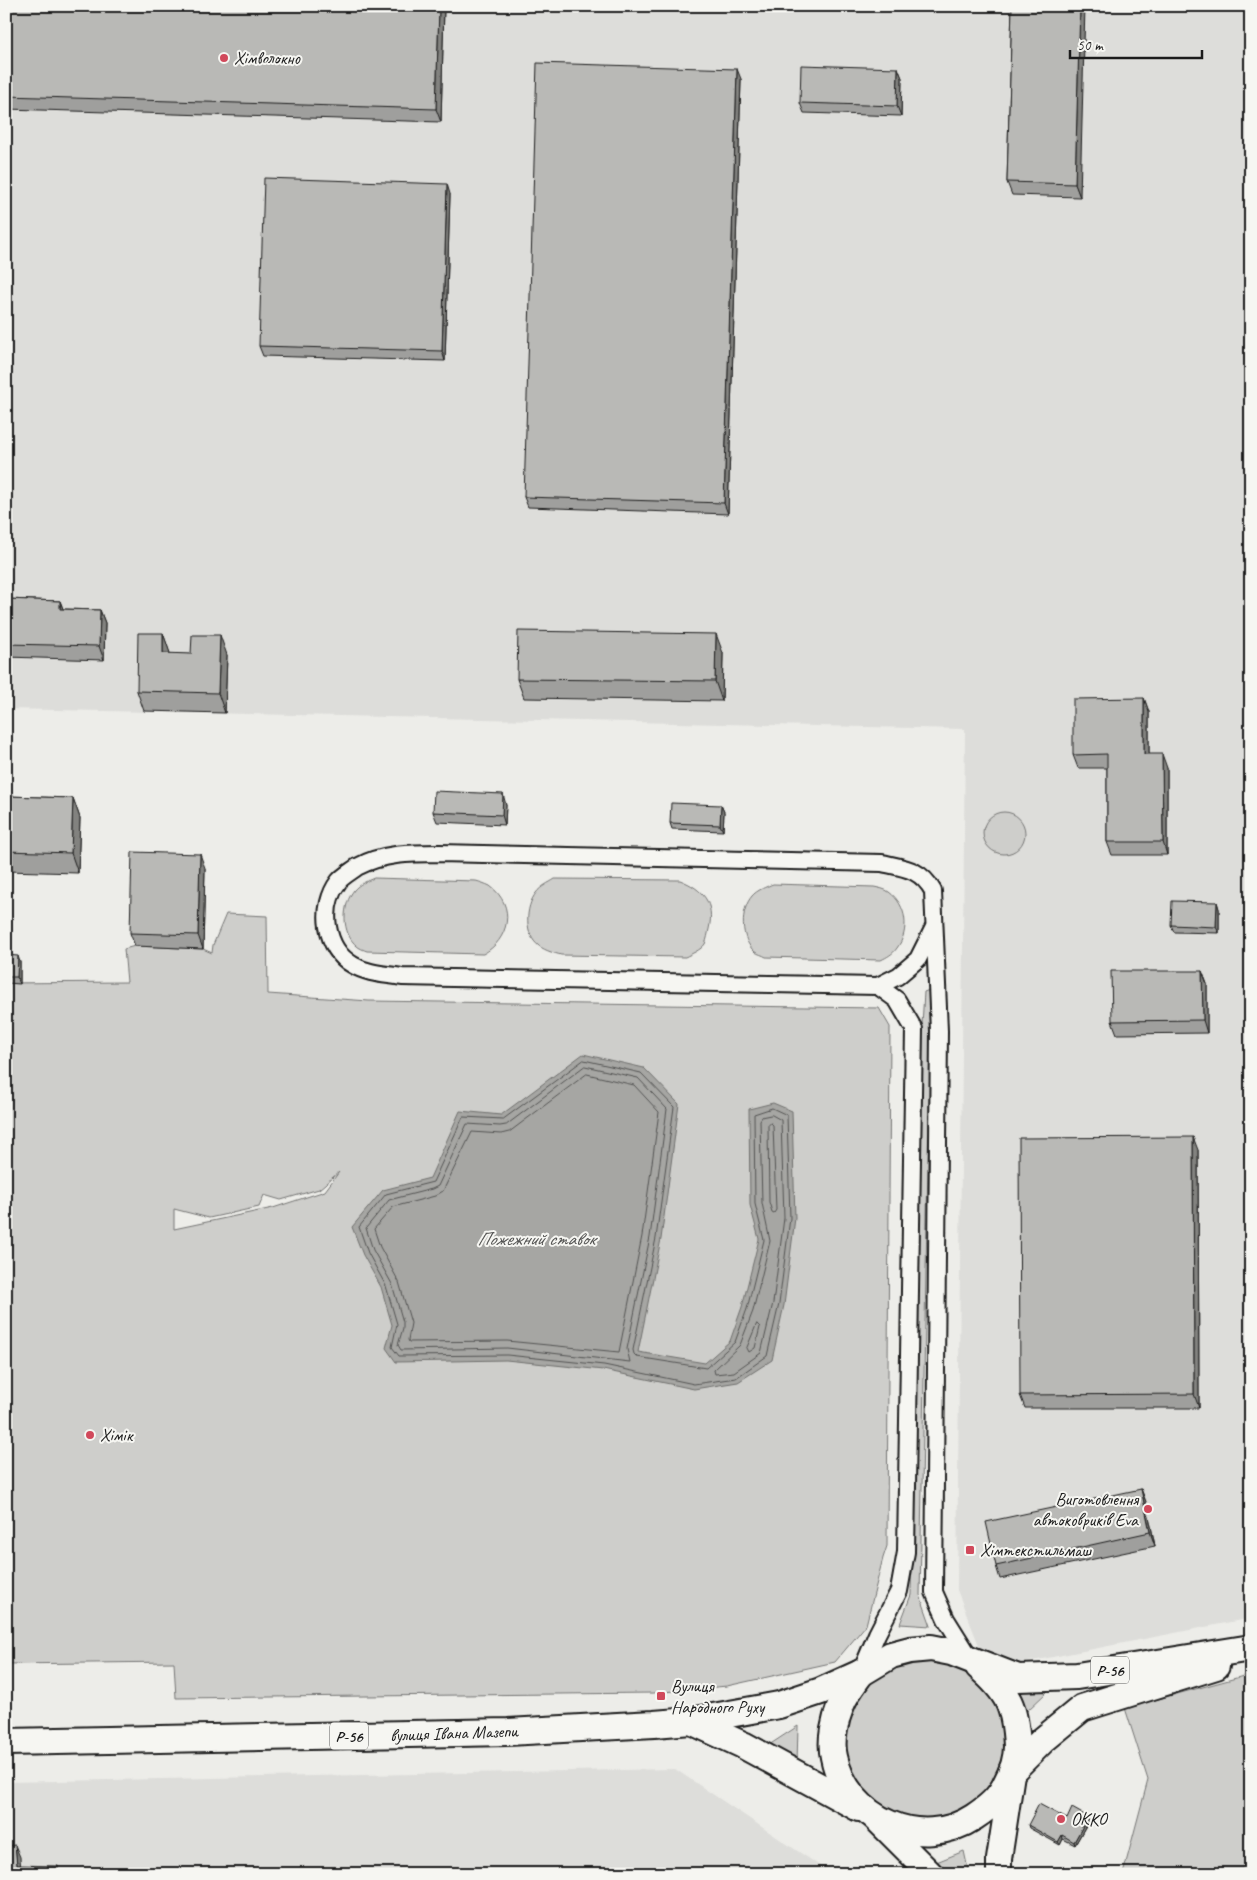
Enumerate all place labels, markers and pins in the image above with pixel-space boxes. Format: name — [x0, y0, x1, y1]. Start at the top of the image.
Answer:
place label: Хімволокно — [234, 47, 302, 69]
marker: Хімволокно — [218, 52, 230, 64]
place label: Хімік — [100, 1424, 135, 1446]
marker: Хімік — [84, 1429, 96, 1441]
place label: Виготовлення автоковриків Eva — [1033, 1488, 1139, 1531]
marker: Виготовлення автоковриків Eva — [1142, 1503, 1154, 1515]
place label: Хімтекстильмаш — [980, 1539, 1092, 1561]
marker: Хімтекстильмаш — [964, 1544, 976, 1556]
place label: Вулиця Народного Руху — [671, 1675, 766, 1718]
marker: Вулиця Народного Руху — [655, 1690, 667, 1702]
place label: ОККО — [1071, 1808, 1109, 1830]
marker: ОККО — [1055, 1813, 1067, 1825]

